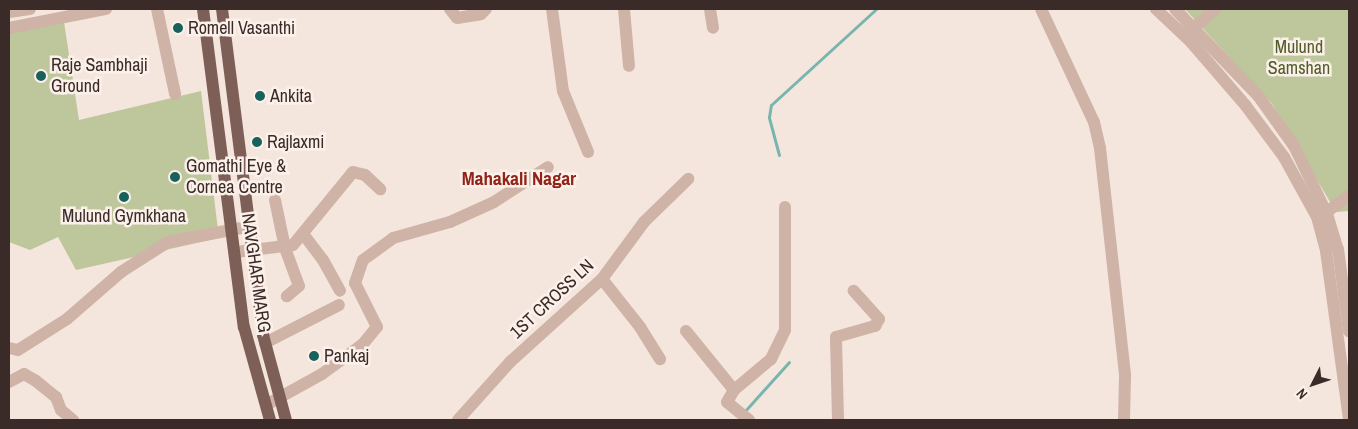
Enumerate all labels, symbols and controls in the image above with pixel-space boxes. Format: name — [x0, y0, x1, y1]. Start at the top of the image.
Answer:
place label: Romell Vasanthi — [188, 17, 295, 39]
marker: Romell Vasanthi — [172, 22, 184, 34]
park label: Mulund Samshan — [1268, 37, 1330, 80]
place label: Raje Sambhaji Ground — [51, 55, 148, 98]
marker: Raje Sambhaji Ground — [35, 70, 47, 82]
place label: Ankita — [270, 85, 312, 107]
marker: Ankita — [254, 90, 266, 102]
place label: Rajlaxmi — [267, 131, 324, 153]
marker: Rajlaxmi — [251, 136, 263, 148]
place label: Gomathi Eye & Cornea Centre — [186, 156, 286, 198]
district label: Mahakali Nagar — [462, 168, 576, 190]
marker: Gomathi Eye & Cornea Centre — [168, 170, 182, 184]
marker: Mulund Gymkhana — [118, 191, 130, 203]
place label: Mulund Gymkhana — [62, 205, 186, 227]
street label: NAVGHAR MARG — [237, 212, 275, 334]
street label: 1ST CROSS LN — [506, 255, 598, 343]
place label: Pankaj — [324, 345, 369, 367]
marker: Pankaj — [308, 350, 320, 362]
north arrow — [1288, 359, 1338, 409]
text: N — [1292, 385, 1311, 403]

